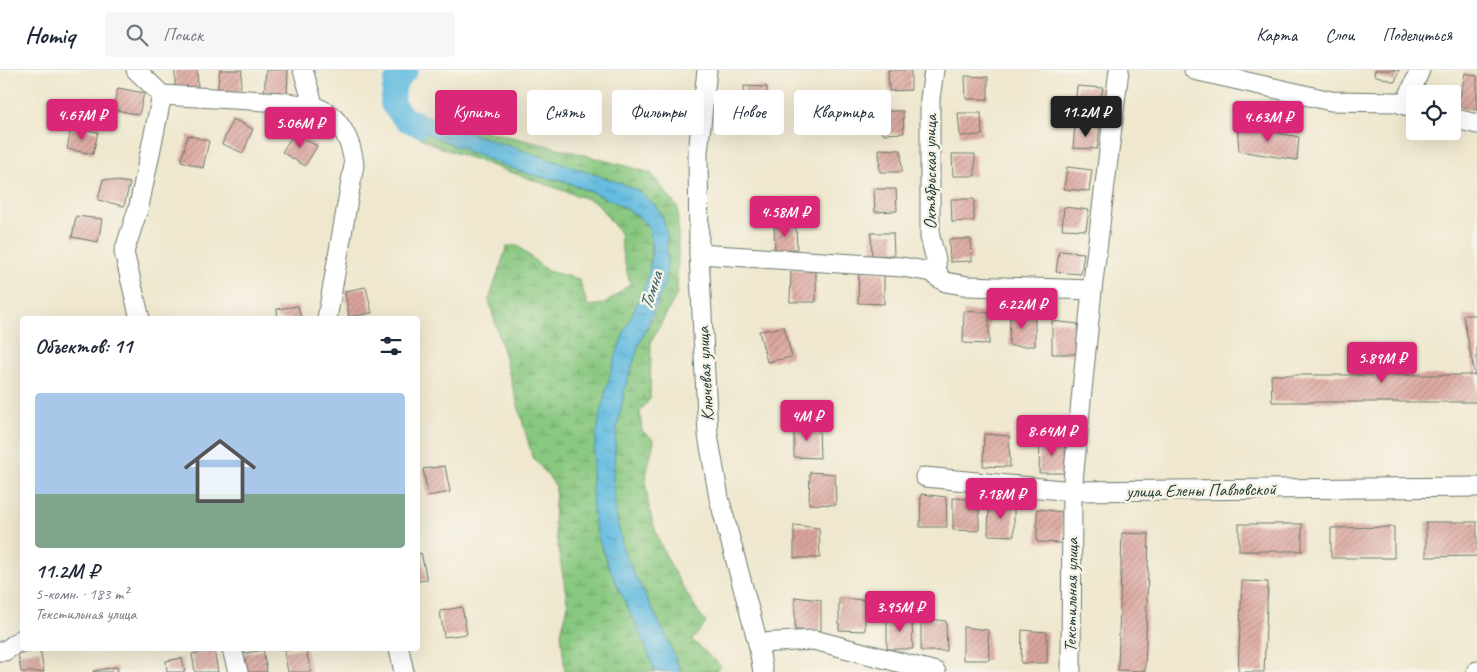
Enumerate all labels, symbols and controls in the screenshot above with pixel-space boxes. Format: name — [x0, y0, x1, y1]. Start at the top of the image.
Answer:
search box — [105, 12, 455, 57]
text: Homiq — [25, 20, 75, 50]
icon: search — [123, 21, 151, 49]
text: Поиск — [163, 23, 203, 47]
text: Карта — [1256, 24, 1297, 46]
text: Слои — [1325, 24, 1354, 46]
text: Поделиться — [1382, 24, 1452, 46]
map controls — [1406, 85, 1461, 140]
button: locate — [1406, 85, 1461, 140]
chip: Купить — [435, 90, 517, 135]
chip: Снять — [527, 90, 602, 135]
chip: Фильтры — [612, 90, 704, 135]
chip: Новое — [714, 90, 784, 135]
chip: Квартира — [794, 90, 891, 135]
pin: 11.2M ₽ — [1040, 96, 1132, 138]
pin: 4.67M ₽ — [36, 98, 128, 141]
pin: 4.63M ₽ — [1222, 100, 1314, 143]
text: 11.2M ₽ — [1062, 102, 1110, 122]
text: 4.67M ₽ — [58, 105, 106, 125]
pin: 5.06M ₽ — [254, 106, 346, 149]
text: 4.63M ₽ — [1244, 107, 1292, 127]
text: 5.06M ₽ — [276, 113, 324, 133]
street label: Октябрьская улица — [919, 113, 941, 230]
pin: 4.58M ₽ — [739, 196, 831, 238]
text: 4.58M ₽ — [761, 202, 809, 222]
water label: Томна — [634, 267, 669, 313]
pin: 6.22M ₽ — [976, 288, 1068, 330]
text: 6.22M ₽ — [998, 294, 1046, 314]
street label: Ключевая улица — [691, 325, 718, 422]
icon: filters — [377, 332, 405, 360]
text: Объектов: 11 — [35, 333, 132, 359]
pin: 5.89M ₽ — [1336, 342, 1428, 384]
text: 5.89M ₽ — [1358, 348, 1406, 368]
pin: 4M ₽ — [777, 400, 837, 442]
text: 4M ₽ — [791, 406, 823, 426]
pin: 8.64M ₽ — [1006, 414, 1098, 457]
text: 8.64M ₽ — [1028, 421, 1076, 441]
icon: home — [175, 426, 265, 516]
pin: 7.18M ₽ — [955, 478, 1047, 520]
street label: улица Елены Павловской — [1125, 478, 1278, 502]
text: 7.18M ₽ — [977, 484, 1025, 504]
street label: Текстильная улица — [1059, 537, 1083, 652]
text: 11.2M ₽ — [35, 558, 99, 584]
text: 5-комн. · 183 m² — [35, 584, 128, 604]
pin: 3.95M ₽ — [854, 590, 946, 633]
text: 3.95M ₽ — [876, 597, 924, 617]
text: Текстильная улица — [35, 604, 137, 624]

